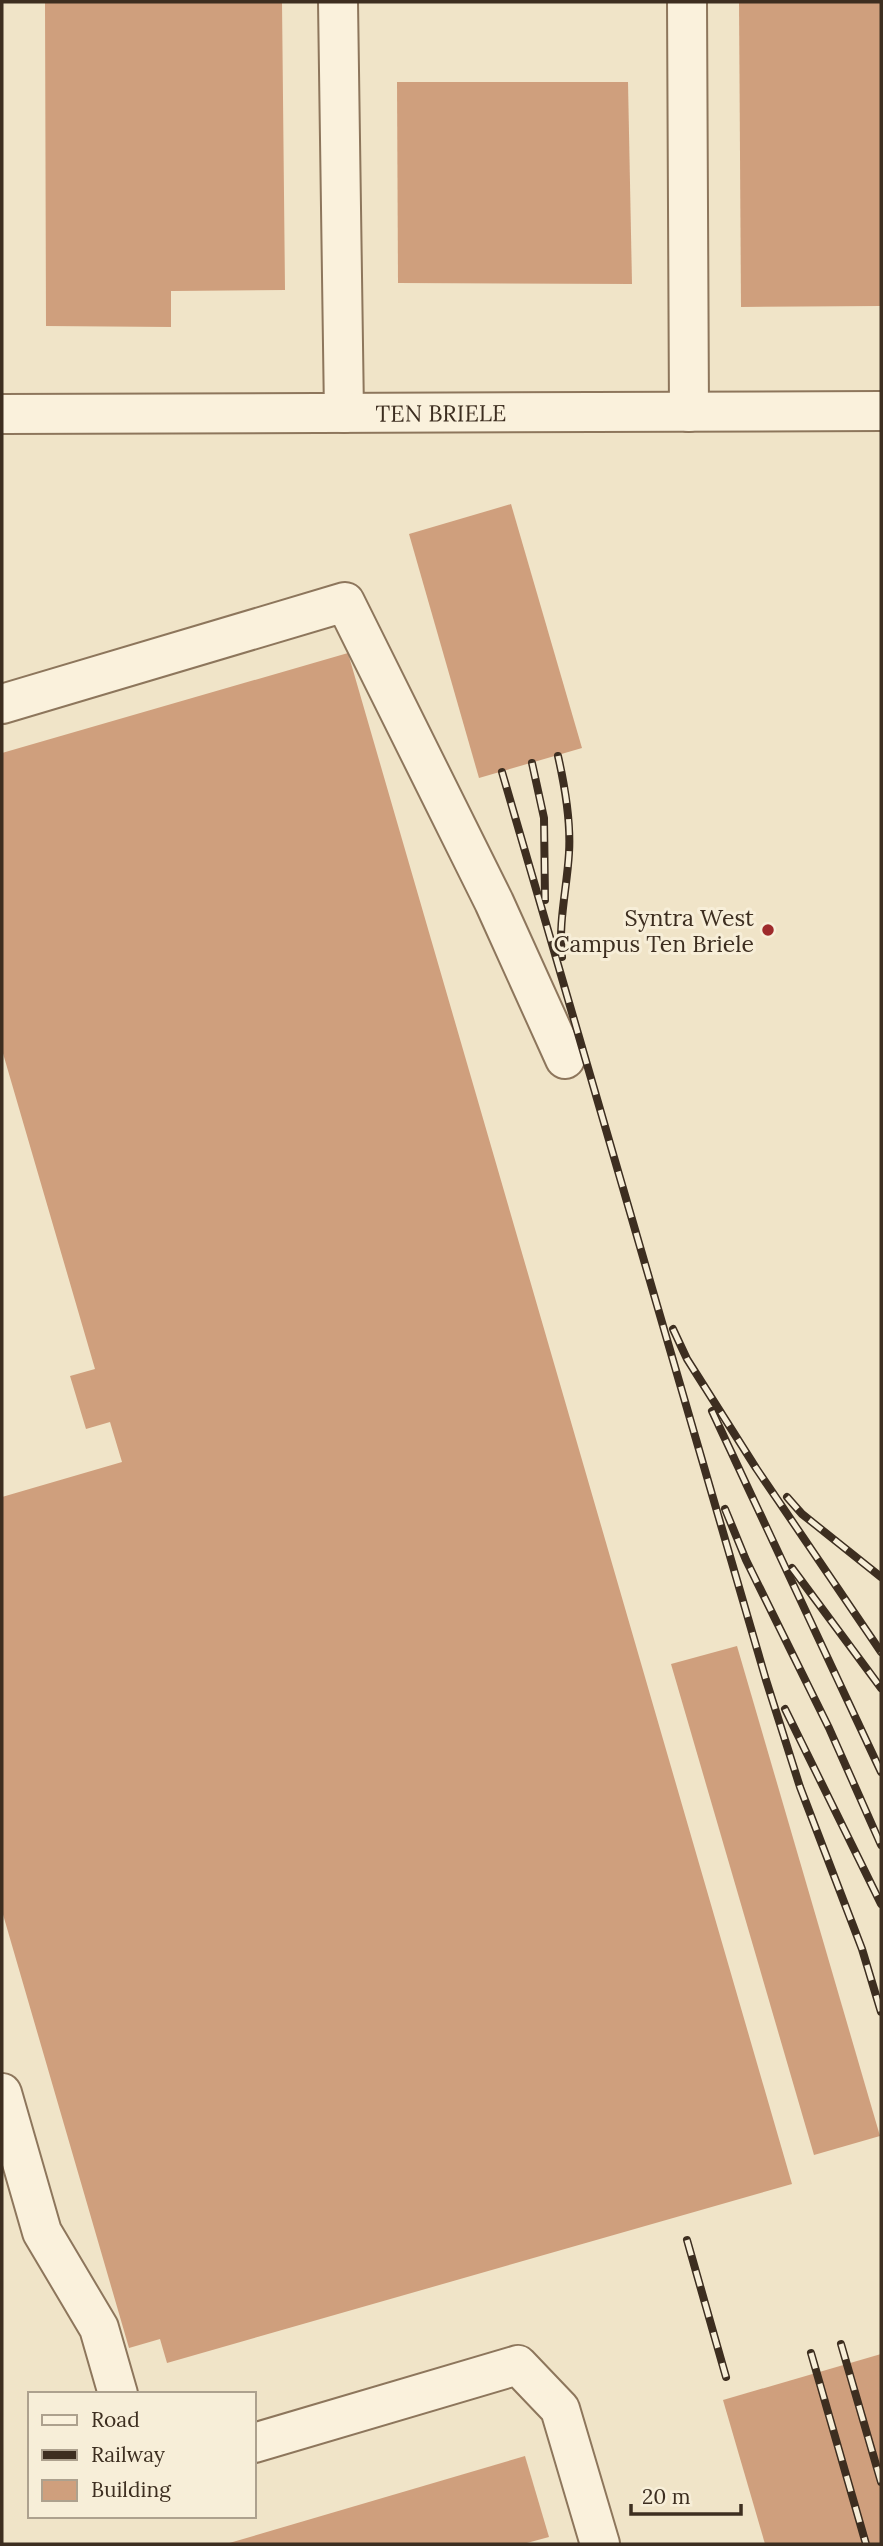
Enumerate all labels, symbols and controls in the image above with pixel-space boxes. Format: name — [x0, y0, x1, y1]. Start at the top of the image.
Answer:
street label: TEN BRIELE — [376, 398, 506, 427]
place label: Syntra West Campus Ten Briele — [554, 903, 754, 958]
marker: Syntra West Campus Ten Briele — [760, 922, 776, 938]
legend — [28, 2392, 256, 2518]
text: Road — [91, 2406, 140, 2433]
text: Railway — [91, 2441, 165, 2468]
scale bar — [631, 2472, 741, 2516]
text: Building — [91, 2476, 171, 2503]
text: 20 m — [642, 2483, 691, 2510]

